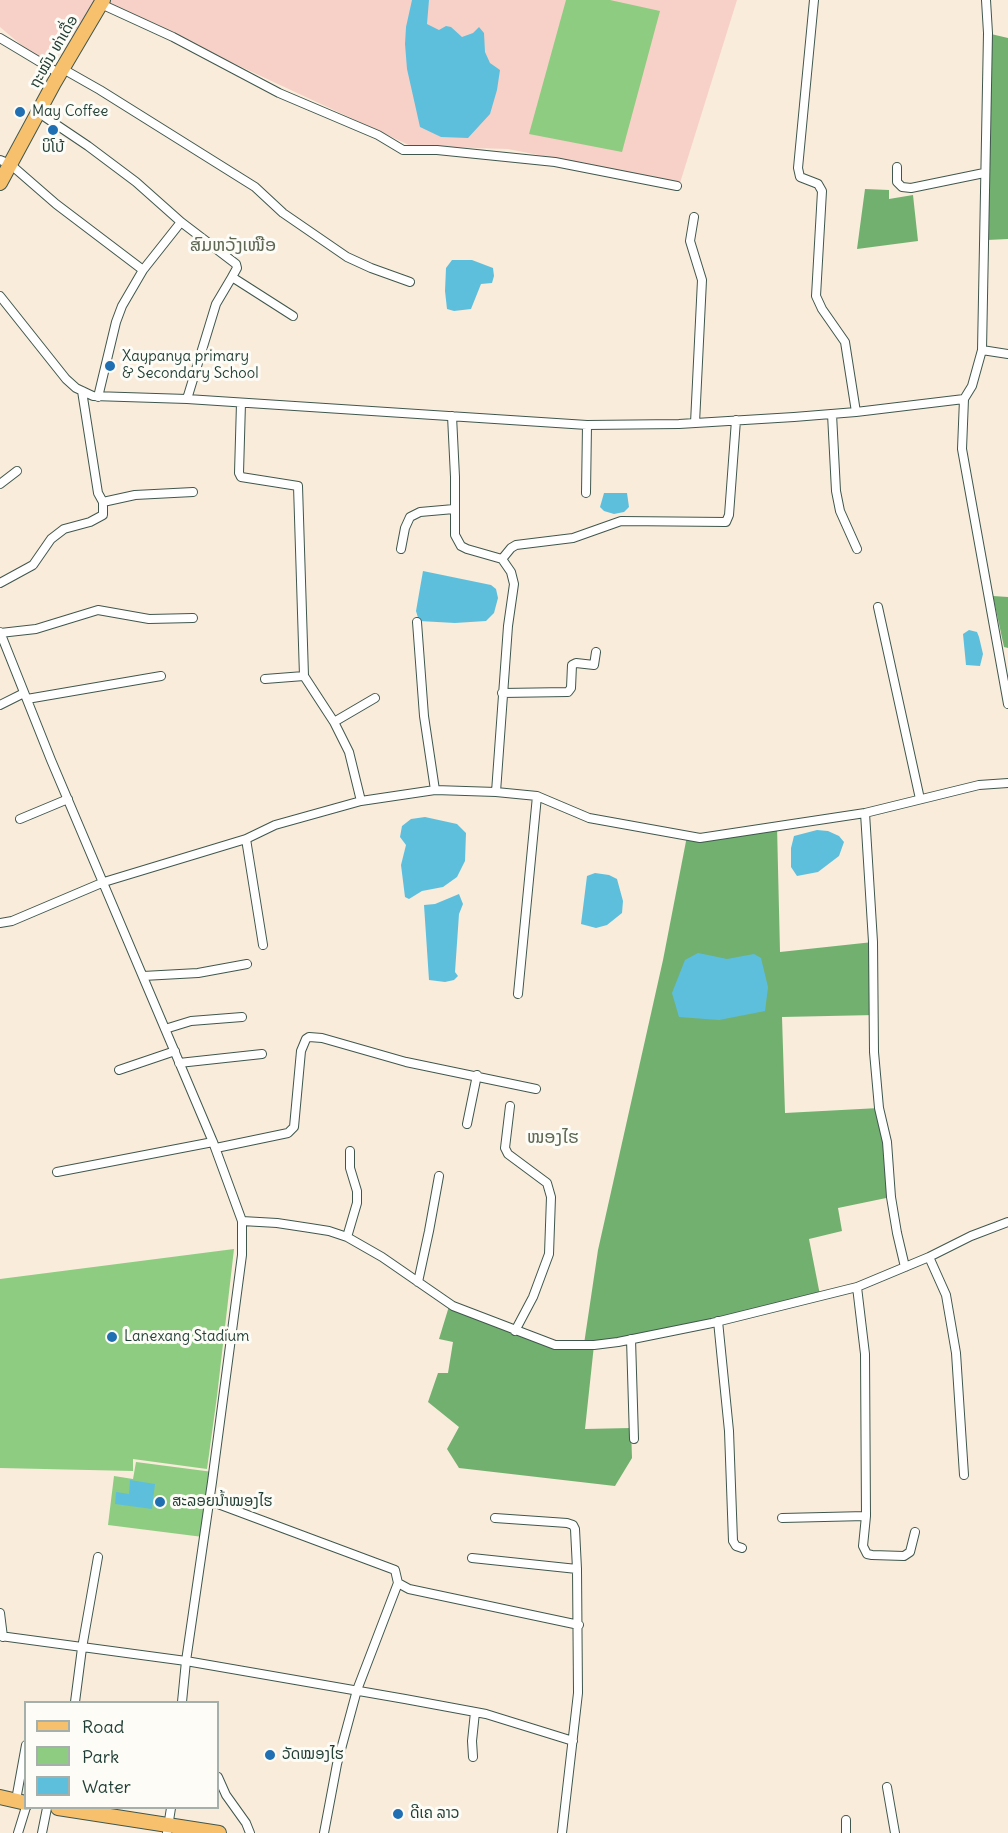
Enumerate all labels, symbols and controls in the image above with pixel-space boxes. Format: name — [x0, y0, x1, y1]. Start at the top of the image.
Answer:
street label: ຖະໝົນ ທ່າເດື່ອ — [26, 12, 82, 92]
place label: May Coffee — [32, 103, 108, 121]
marker: May Coffee — [13, 105, 27, 119]
marker: ບິໂບ້ — [46, 123, 60, 137]
place label: ບິໂບ້ — [42, 139, 64, 157]
district label: ສົມຫວັງເໜືອ — [190, 235, 276, 257]
place label: Xaypanya primary & Secondary School — [122, 348, 259, 383]
marker: Xaypanya primary & Secondary School — [103, 359, 117, 373]
district label: ໜອງໄຮ — [527, 1127, 579, 1149]
place label: Lanexang Stadium — [124, 1328, 249, 1346]
marker: Lanexang Stadium — [105, 1330, 119, 1344]
place label: ສະລອຍນ້ຳໝອງໄຮ — [172, 1493, 273, 1511]
marker: ສະລອຍນ້ຳໝອງໄຮ — [153, 1495, 167, 1509]
legend — [24, 1701, 219, 1809]
text: Road — [82, 1715, 124, 1738]
text: Park — [82, 1745, 119, 1768]
place label: ວັດໝອງໄຮ — [282, 1746, 344, 1764]
marker: ວັດໝອງໄຮ — [263, 1748, 277, 1762]
text: Water — [82, 1775, 131, 1798]
place label: ດີເຄ ລາວ — [410, 1805, 460, 1823]
marker: ດີເຄ ລາວ — [391, 1807, 405, 1821]

